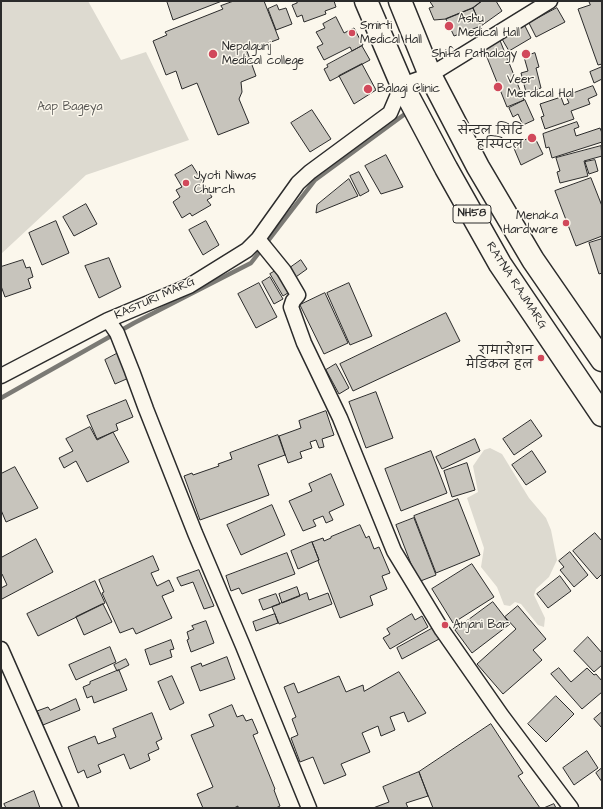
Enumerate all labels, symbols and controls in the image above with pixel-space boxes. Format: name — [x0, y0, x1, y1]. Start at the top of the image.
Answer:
place label: Ashu Medical Hall — [458, 12, 520, 40]
place label: Smirti Medical Hall — [360, 19, 422, 47]
marker: Ashu Medical Hall — [443, 20, 455, 32]
marker: Smirti Medical Hall — [347, 28, 357, 38]
place label: Nepalgunj Medical college — [222, 40, 304, 68]
place label: Shifa Pathalogy — [431, 47, 517, 61]
marker: Nepalgunj Medical college — [207, 48, 219, 60]
marker: Shifa Pathalogy — [520, 48, 532, 60]
place label: Veer Merdical Hal — [507, 73, 574, 101]
marker: Veer Merdical Hal — [492, 81, 504, 93]
place label: Balagi Clinic — [377, 82, 440, 96]
marker: Balagi Clinic — [362, 83, 374, 95]
park label: Aap Bageya — [37, 100, 103, 114]
place label: सेन्टल सिटि हस्पिटल — [458, 124, 523, 152]
marker: सेन्टल सिटि हस्पिटल — [526, 132, 538, 144]
place label: Jyoti Niwas Church — [194, 169, 256, 197]
marker: Jyoti Niwas Church — [181, 178, 191, 188]
road number: NH58 — [453, 205, 491, 223]
place label: Menaka Hardware — [503, 209, 558, 237]
marker: Menaka Hardware — [561, 218, 571, 228]
street label: RATNA RAJMARG — [483, 240, 549, 332]
street label: KASTURI MARG — [113, 275, 197, 323]
place label: रामारोशन मेडिकल हल — [466, 344, 533, 372]
marker: रामारोशन मेडिकल हल — [536, 353, 546, 363]
place label: Anjani Bar — [453, 618, 509, 632]
marker: Anjani Bar — [440, 620, 450, 630]

